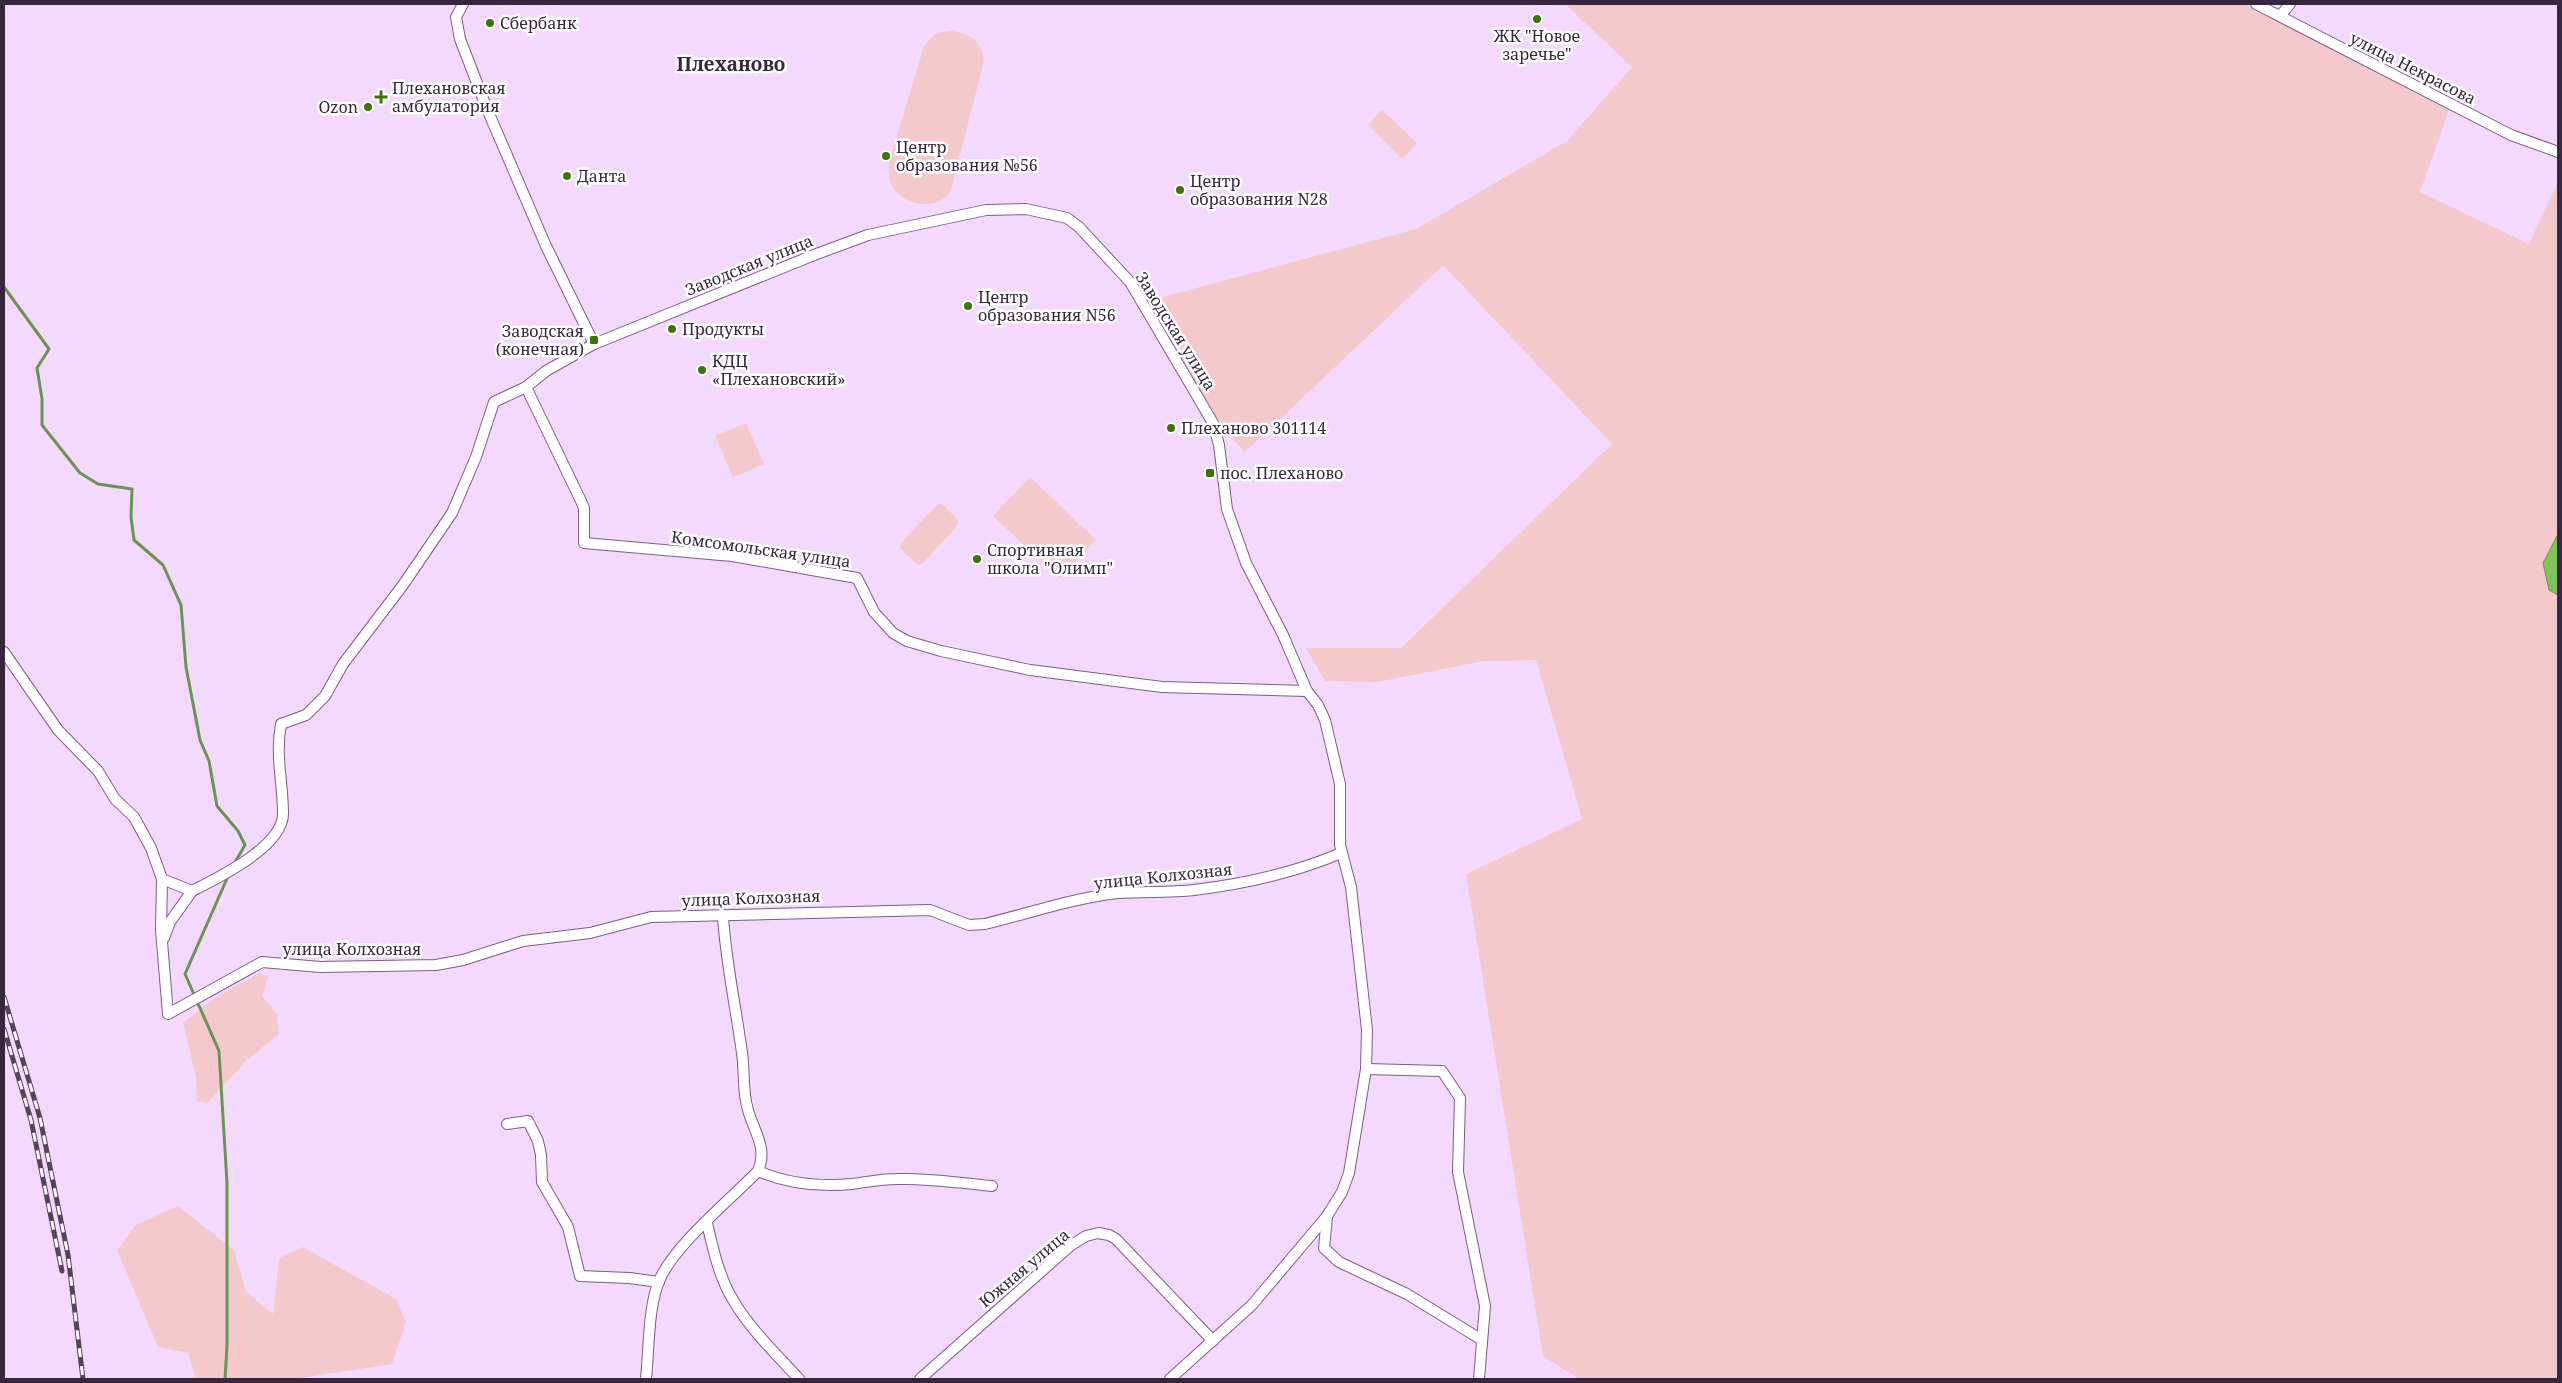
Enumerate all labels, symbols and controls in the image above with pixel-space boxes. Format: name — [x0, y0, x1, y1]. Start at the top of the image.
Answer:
place label: Сбербанк — [500, 12, 577, 34]
marker: ЖК "Новое заречье" — [1531, 13, 1543, 25]
marker: Сбербанк — [484, 17, 496, 29]
place label: ЖК "Новое заречье" — [1493, 25, 1580, 65]
street label: улица Некрасова — [2346, 27, 2480, 109]
district label: Плеханово — [677, 51, 785, 77]
place label: Плехановская амбулатория — [392, 77, 506, 117]
marker: Плехановская амбулатория — [374, 90, 388, 104]
place label: Ozon — [318, 96, 358, 118]
marker: Ozon — [362, 101, 374, 113]
place label: Центр образования №56 — [896, 136, 1038, 176]
marker: Центр образования №56 — [880, 150, 892, 162]
place label: Данта — [577, 165, 626, 187]
marker: Данта — [561, 170, 573, 182]
place label: Центр образования N28 — [1190, 170, 1328, 210]
marker: Центр образования N28 — [1174, 184, 1186, 196]
street label: Заводская улица — [682, 229, 816, 301]
street label: Заводская улица — [1131, 268, 1221, 394]
place label: Центр образования N56 — [978, 286, 1116, 326]
marker: Центр образования N56 — [962, 300, 974, 312]
place label: Продукты — [682, 318, 764, 340]
place label: Заводская (конечная) — [496, 320, 584, 360]
marker: Продукты — [666, 323, 678, 335]
marker: Заводская (конечная) — [588, 334, 600, 346]
place label: КДЦ «Плехановский» — [712, 350, 846, 390]
marker: КДЦ «Плехановский» — [696, 364, 708, 376]
place label: Плеханово 301114 — [1181, 417, 1326, 439]
marker: Плеханово 301114 — [1165, 422, 1177, 434]
place label: пос. Плеханово — [1220, 462, 1343, 484]
marker: пос. Плеханово — [1204, 467, 1216, 479]
street label: Комсомольская улица — [670, 526, 852, 572]
place label: Спортивная школа "Олимп" — [987, 539, 1113, 579]
marker: Спортивная школа "Олимп" — [971, 553, 983, 565]
street label: улица Колхозная — [1093, 858, 1233, 894]
street label: улица Колхозная — [681, 885, 821, 911]
street label: улица Колхозная — [283, 938, 421, 960]
street label: Южная улица — [974, 1224, 1074, 1312]

